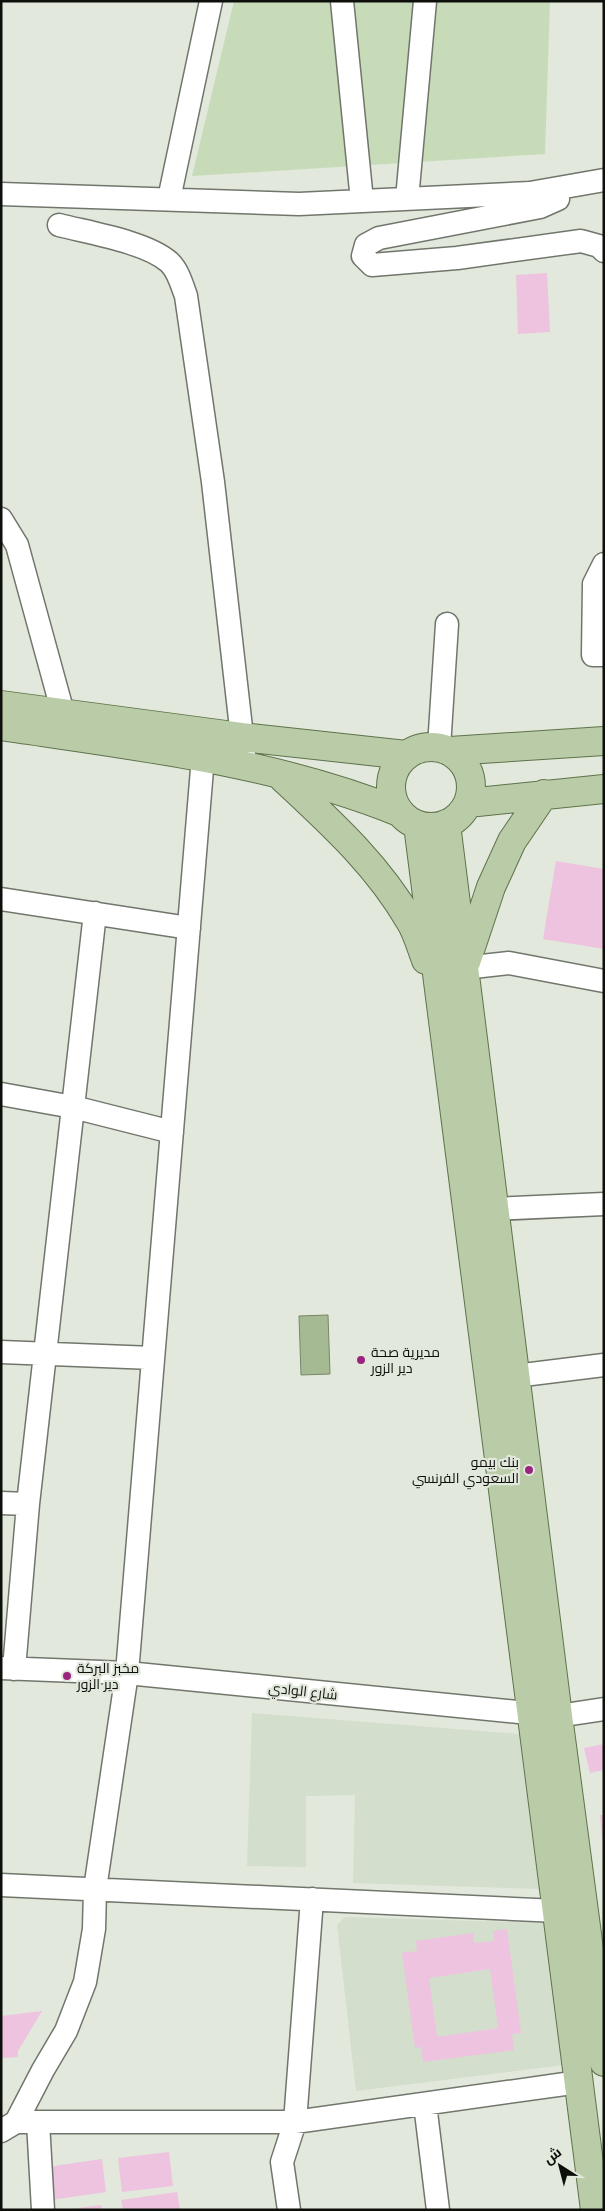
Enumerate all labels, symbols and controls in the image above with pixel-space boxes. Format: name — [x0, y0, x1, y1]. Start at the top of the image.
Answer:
place label: مديرية صحة دير الزور — [370, 1343, 440, 1377]
marker: مديرية صحة دير الزور — [355, 1354, 367, 1366]
place label: بنك بيمو السعودي الفرنسي — [412, 1453, 519, 1490]
marker: بنك بيمو السعودي الفرنسي — [523, 1464, 535, 1476]
place label: مخبز البركة دير الزور — [76, 1659, 139, 1693]
marker: مخبز البركة دير الزور — [61, 1670, 73, 1682]
street label: شارع الوادي — [267, 1678, 339, 1707]
north arrow — [535, 2141, 585, 2191]
text: ش — [540, 2143, 565, 2168]

